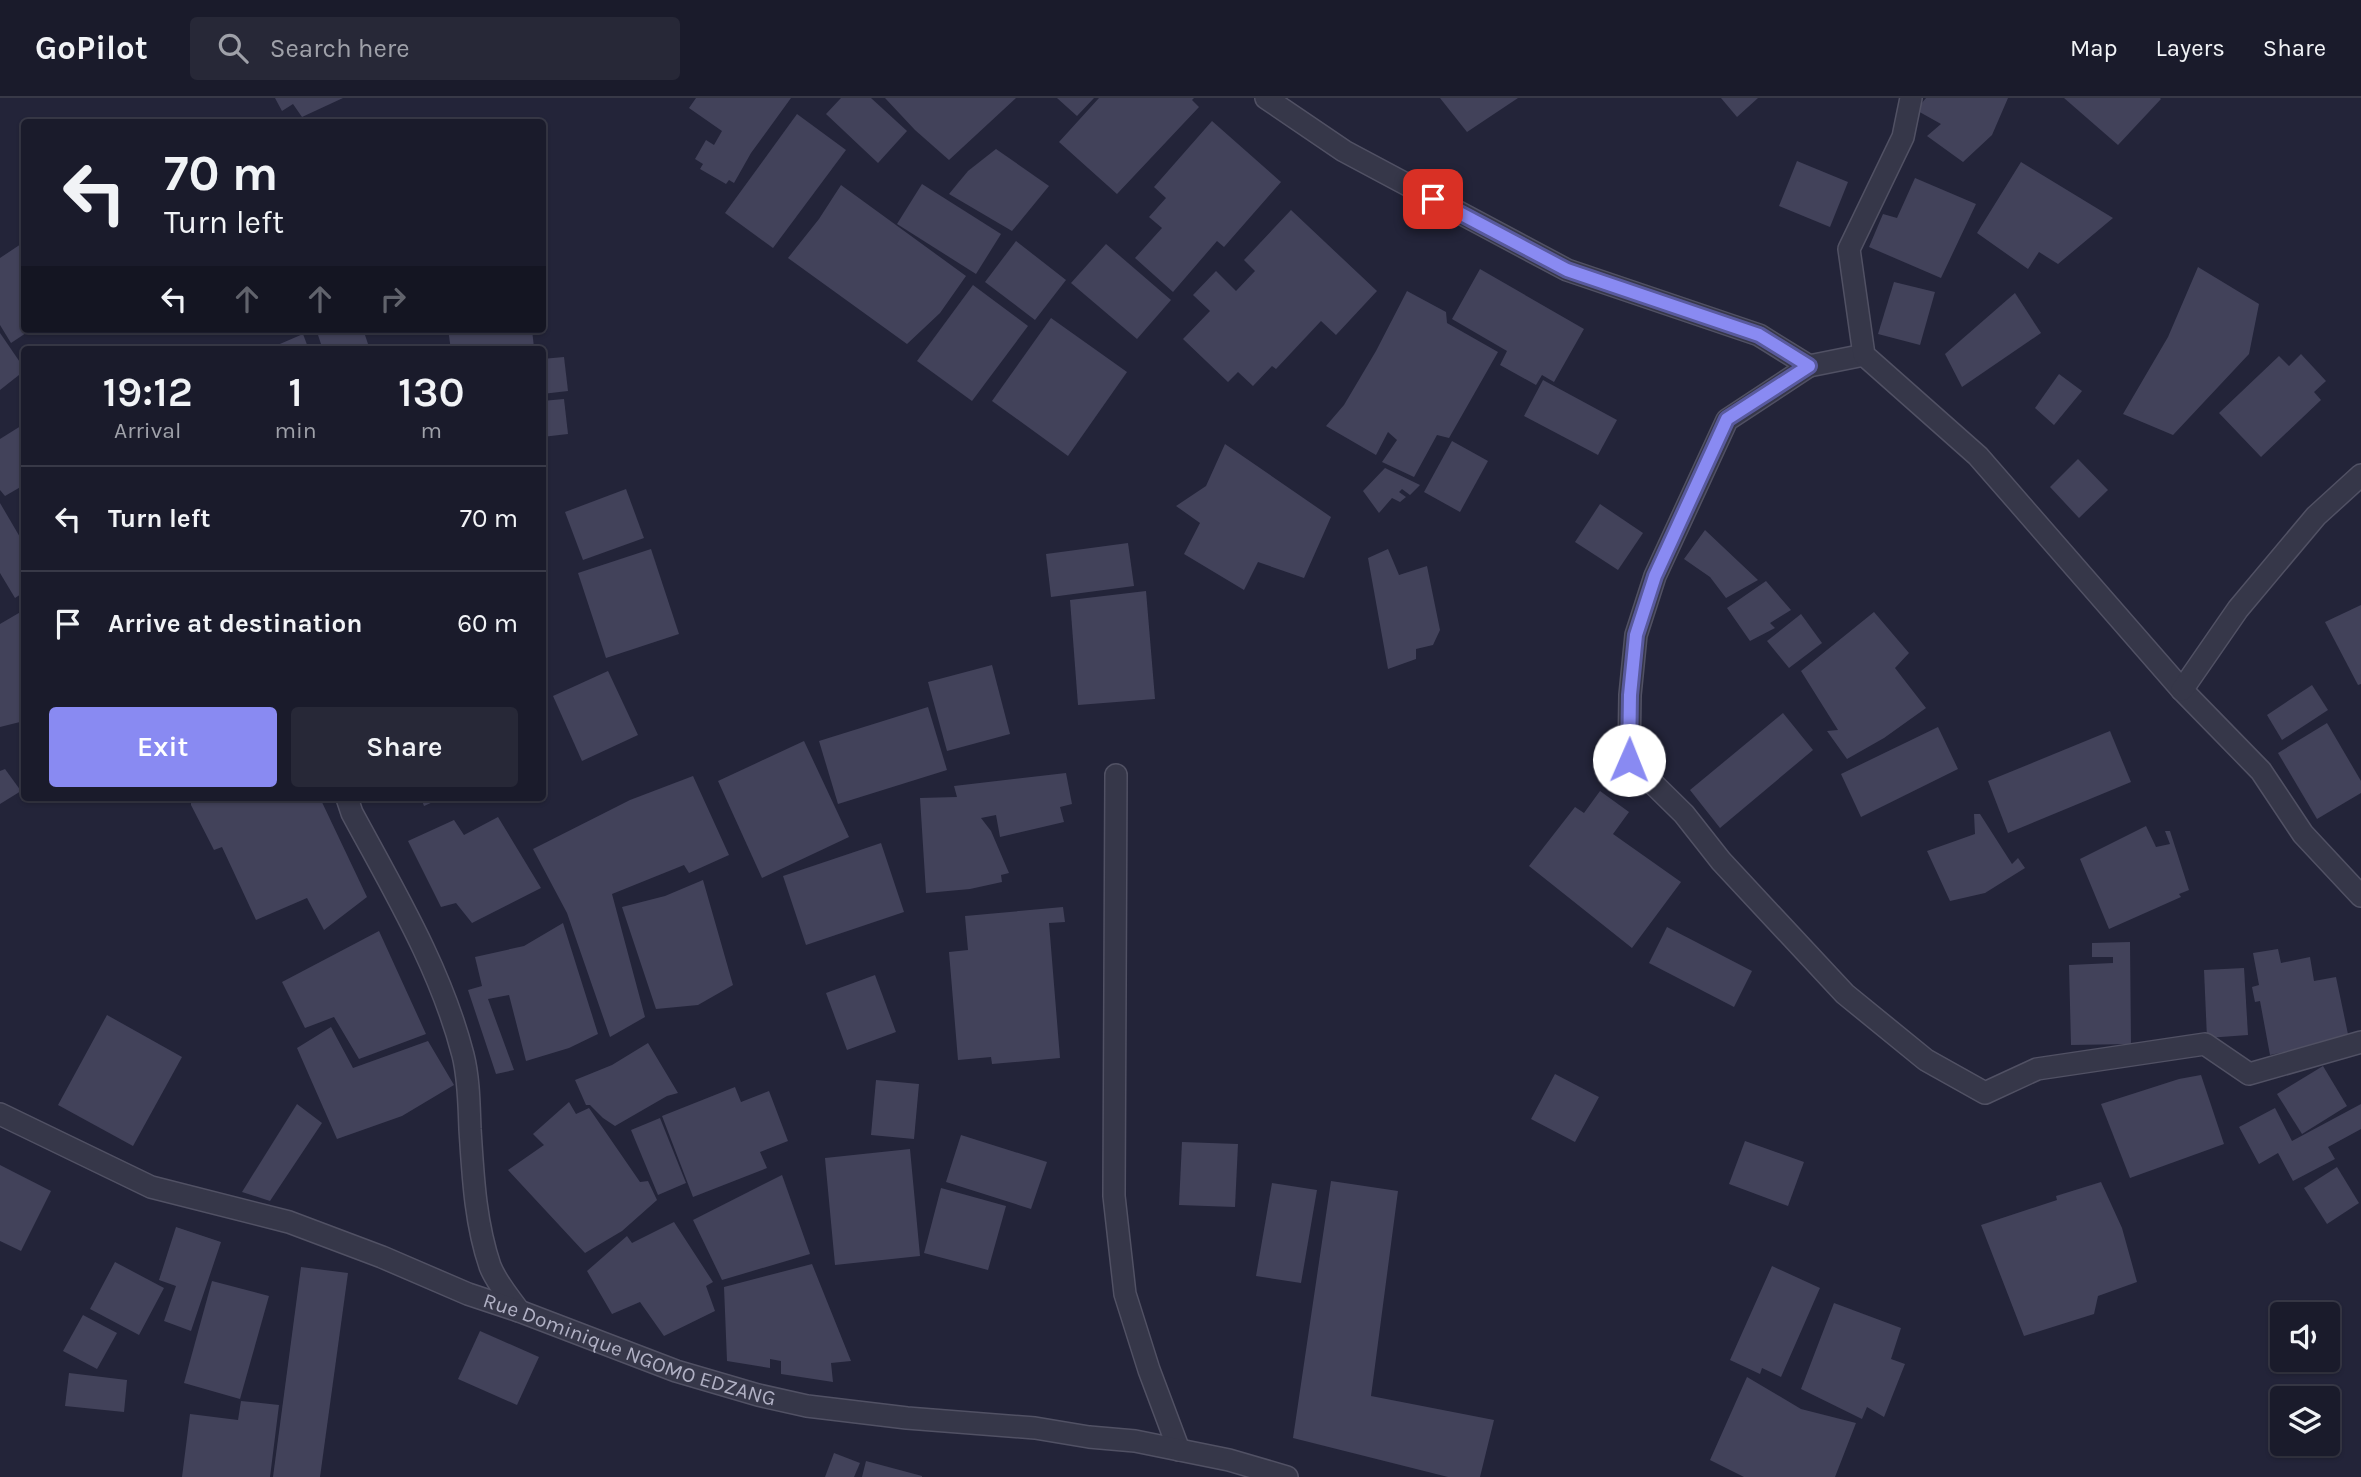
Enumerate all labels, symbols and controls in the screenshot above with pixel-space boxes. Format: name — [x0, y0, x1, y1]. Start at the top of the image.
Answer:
search box — [190, 17, 680, 80]
text: GoPilot — [35, 29, 148, 67]
icon: search — [214, 29, 252, 67]
text: Search here — [270, 33, 410, 64]
text: Map — [2070, 34, 2118, 62]
text: Layers — [2156, 34, 2225, 62]
text: Share — [2263, 34, 2326, 62]
text: 70 m — [164, 145, 278, 202]
icon: left — [49, 147, 140, 238]
pin — [1403, 169, 1463, 229]
icon: arrive — [1414, 180, 1452, 218]
text: Turn left — [164, 204, 284, 241]
icon: left — [155, 280, 193, 318]
icon: ahead — [228, 280, 266, 318]
icon: ahead — [301, 280, 339, 318]
icon: right — [374, 280, 412, 318]
text: 19:12 — [102, 367, 193, 417]
text: 1 — [288, 367, 303, 417]
text: 130 — [398, 367, 465, 417]
text: Arrival — [114, 417, 181, 444]
text: min — [274, 417, 317, 444]
text: m — [421, 417, 442, 444]
icon: left — [49, 500, 87, 538]
text: Turn left — [108, 503, 210, 534]
text: 70 m — [460, 503, 518, 534]
icon: arrive — [49, 605, 87, 643]
text: Arrive at destination — [108, 608, 362, 639]
text: 60 m — [457, 608, 518, 639]
button: Exit — [49, 707, 277, 787]
button: Share — [291, 707, 518, 787]
position arrow — [1592, 723, 1666, 797]
street label: Rue Dominique NGOMO EDZANG — [480, 1288, 778, 1411]
map controls — [2270, 1302, 2340, 1456]
button: sound — [2270, 1302, 2340, 1372]
button: layers — [2270, 1386, 2340, 1456]

